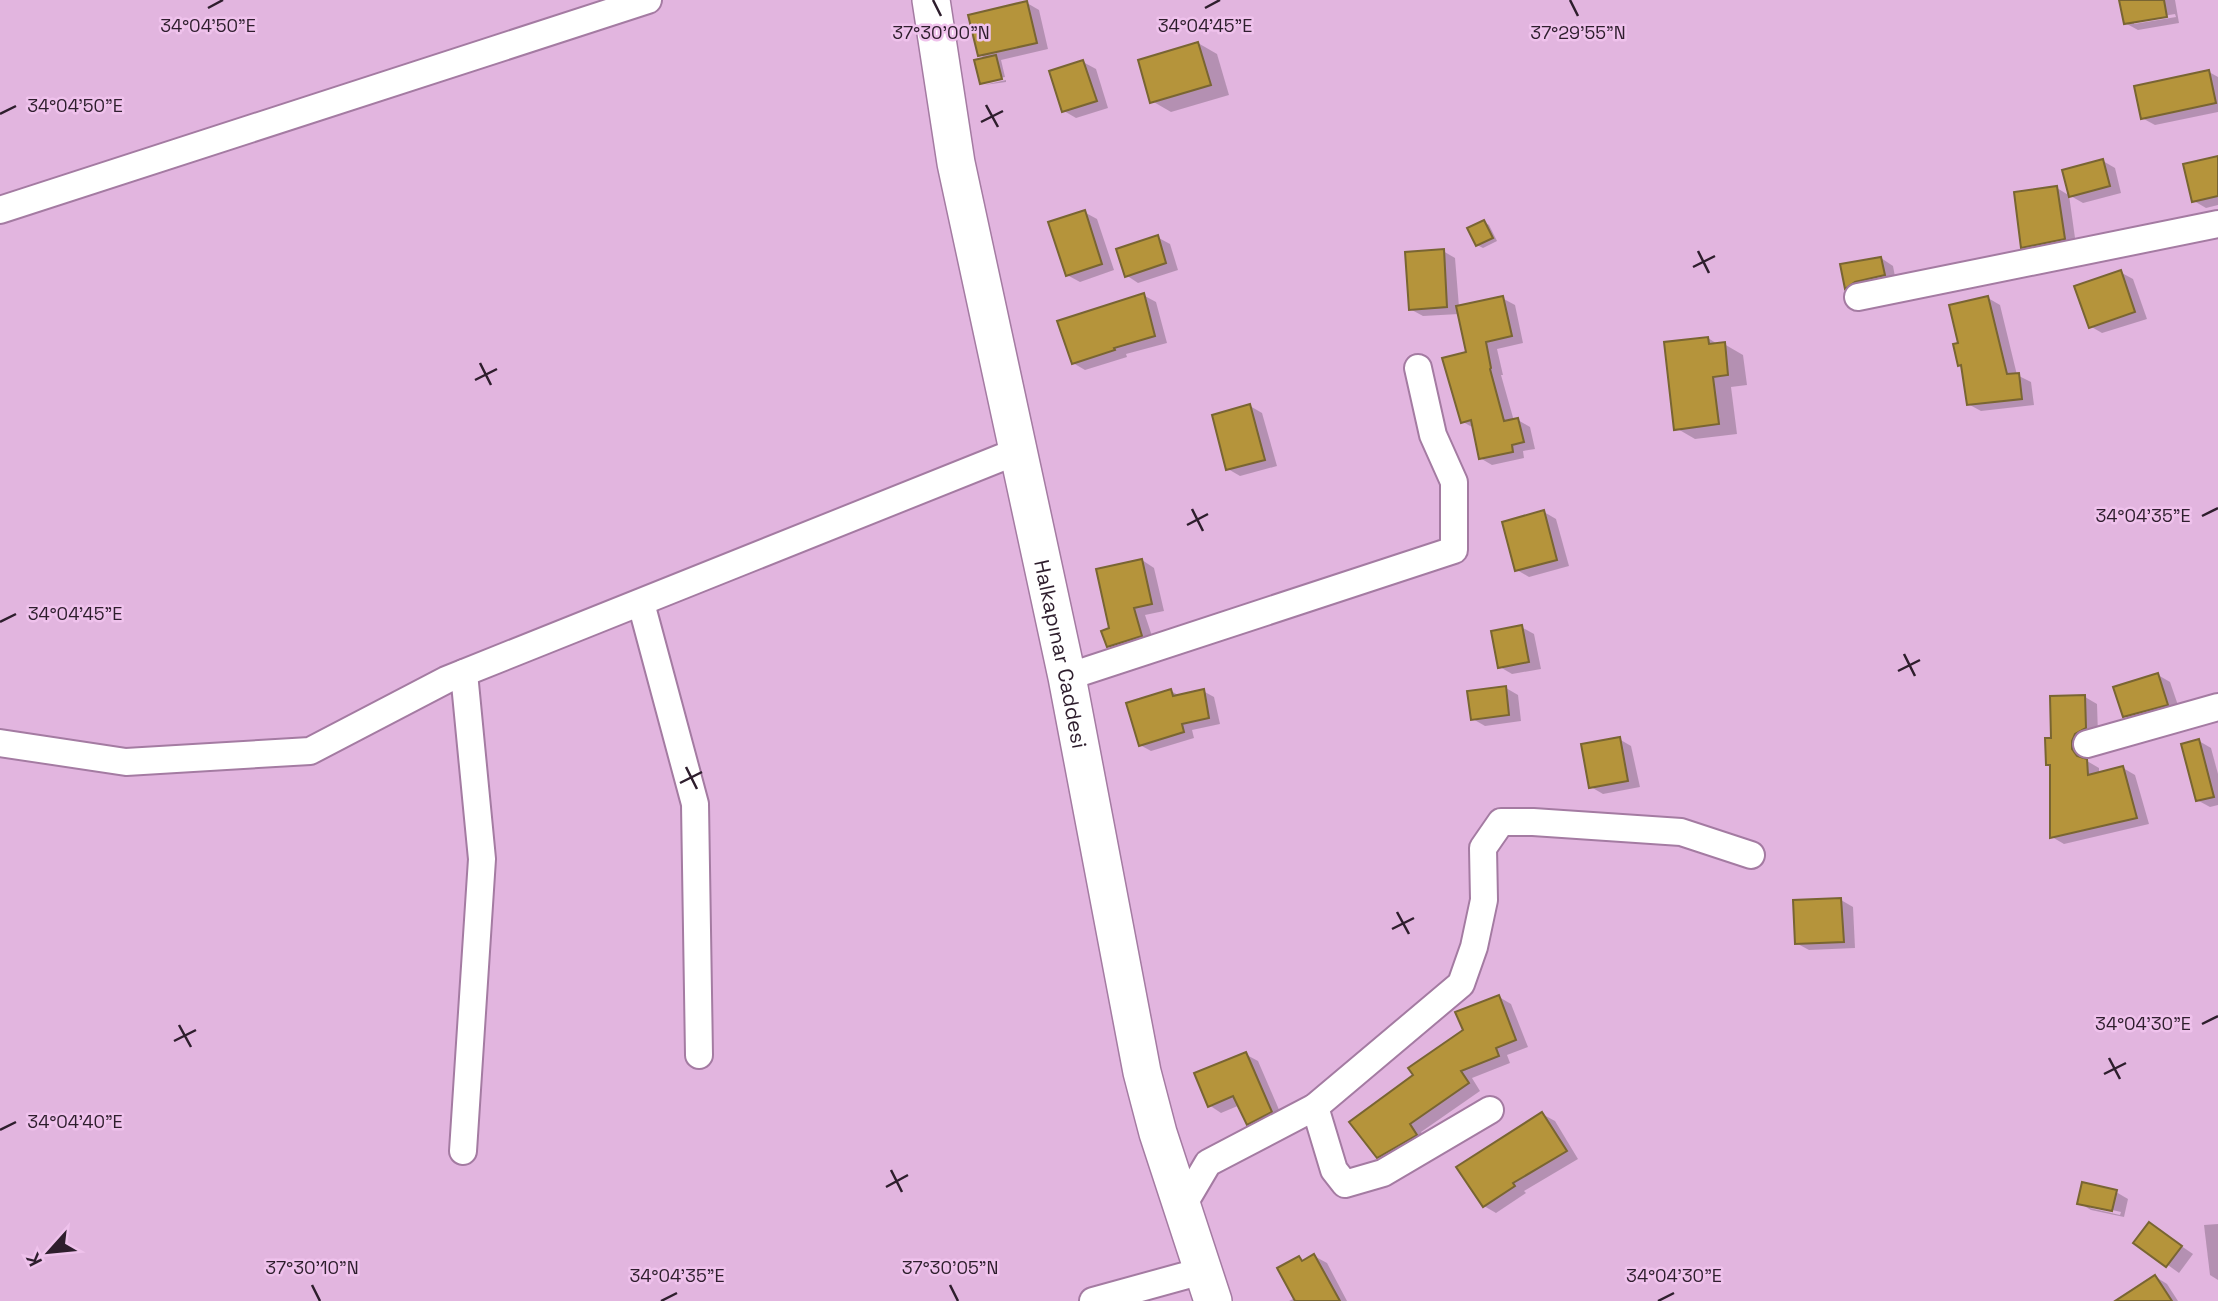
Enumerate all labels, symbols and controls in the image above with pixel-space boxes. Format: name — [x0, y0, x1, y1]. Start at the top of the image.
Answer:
text: 34°04'50"E — [160, 14, 256, 37]
text: 34°04'45"E — [1158, 14, 1252, 37]
text: 37°30'00"N — [892, 21, 990, 44]
text: 37°29'55"N — [1530, 21, 1626, 44]
text: 34°04'50"E — [27, 94, 123, 117]
text: 34°04'35"E — [2095, 504, 2191, 527]
street label: Halkapınar Caddesi — [1029, 557, 1094, 751]
text: 34°04'45"E — [28, 602, 122, 625]
text: 34°04'30"E — [2095, 1012, 2191, 1035]
text: 34°04'40"E — [27, 1110, 123, 1133]
north arrow — [14, 1217, 84, 1287]
text: K — [20, 1248, 48, 1270]
text: 37°30'10"N — [265, 1256, 359, 1279]
text: 37°30'05"N — [902, 1256, 998, 1279]
text: 34°04'35"E — [629, 1264, 725, 1287]
text: 34°04'30"E — [1626, 1264, 1722, 1287]

